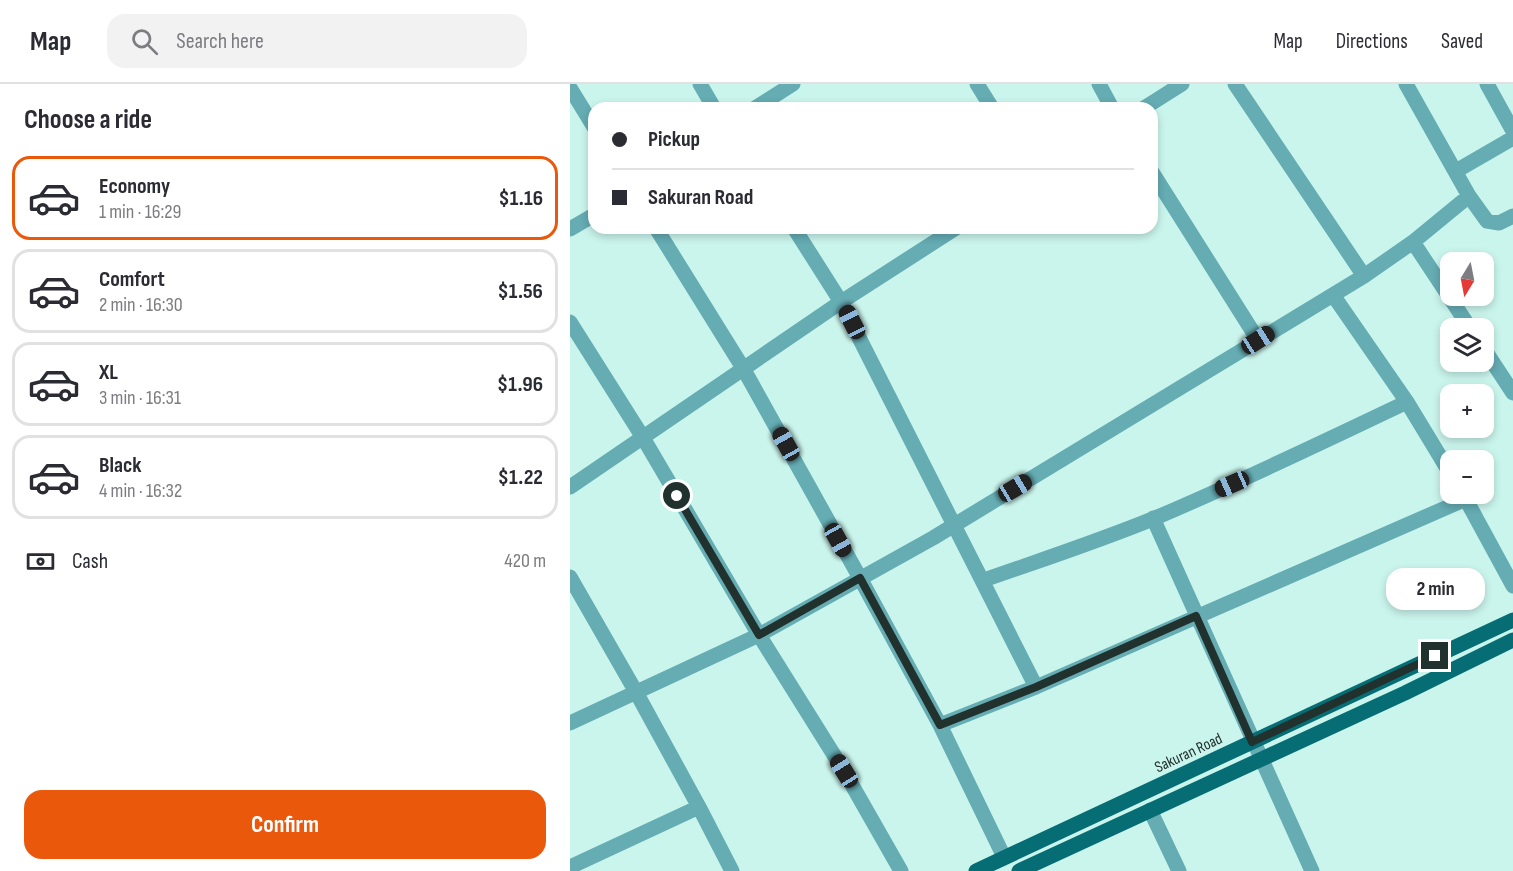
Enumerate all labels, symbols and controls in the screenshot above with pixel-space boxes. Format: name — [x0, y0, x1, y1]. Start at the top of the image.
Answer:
search box — [107, 14, 527, 68]
text: Map — [30, 25, 71, 58]
icon: search — [128, 25, 161, 58]
text: Search here — [176, 28, 264, 55]
text: Map — [1273, 29, 1303, 54]
text: Directions — [1336, 29, 1408, 54]
text: Saved — [1441, 29, 1483, 54]
text: Choose a ride — [24, 104, 152, 136]
text: Pickup — [648, 126, 700, 153]
icon: car — [27, 171, 81, 225]
text: Economy — [99, 173, 170, 200]
text: Sakuran Road — [648, 184, 753, 211]
text: $1.16 — [498, 185, 543, 212]
text: 1 min · 16:29 — [99, 200, 181, 224]
north arrow — [1440, 252, 1494, 306]
map controls — [1440, 252, 1494, 504]
icon: car — [27, 264, 81, 318]
text: Comfort — [99, 266, 165, 293]
text: $1.56 — [498, 278, 543, 305]
text: 2 min · 16:30 — [99, 293, 183, 317]
car — [836, 302, 868, 342]
button: layers — [1440, 318, 1494, 372]
car — [1238, 323, 1278, 357]
icon: car — [27, 357, 81, 411]
text: XL — [99, 359, 118, 386]
text: $1.96 — [497, 371, 543, 398]
button: + — [1440, 384, 1494, 438]
text: 3 min · 16:31 — [99, 386, 181, 410]
car — [769, 424, 803, 464]
icon: car — [27, 450, 81, 504]
button: − — [1440, 450, 1494, 504]
text: Black — [99, 452, 141, 479]
text: $1.22 — [498, 464, 543, 491]
car — [1212, 468, 1252, 500]
car — [995, 471, 1035, 505]
text: 4 min · 16:32 — [99, 479, 182, 503]
route start — [663, 482, 690, 509]
car — [821, 520, 855, 560]
icon: cash — [24, 545, 57, 578]
text: Cash — [72, 548, 108, 575]
text: 420 m — [504, 549, 546, 573]
callout: 2 min — [1386, 569, 1484, 611]
text: 2 min — [1416, 577, 1455, 601]
route end — [1421, 642, 1448, 669]
street label: Sakuran Road — [1152, 729, 1225, 777]
car — [827, 751, 861, 791]
button: Confirm — [24, 790, 546, 859]

